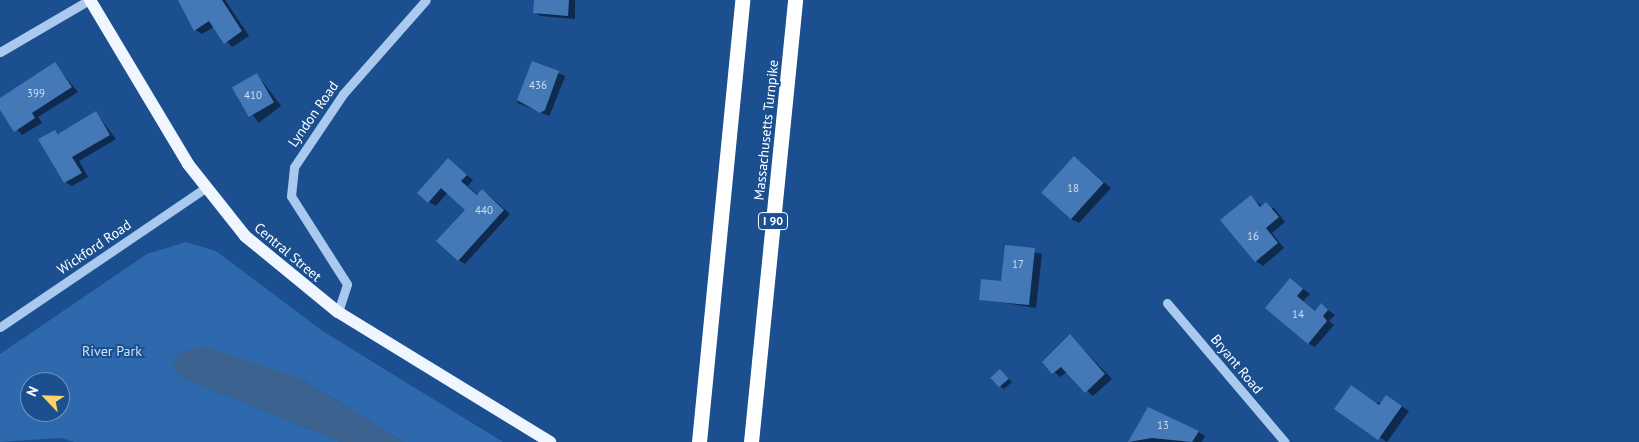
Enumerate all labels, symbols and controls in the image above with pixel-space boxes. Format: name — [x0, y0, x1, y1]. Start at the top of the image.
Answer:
street label: Massachusetts Turnpike — [750, 59, 782, 201]
street label: Lyndon Road — [284, 78, 342, 150]
house number: 436 — [529, 78, 547, 92]
house number: 399 — [27, 86, 45, 100]
house number: 410 — [244, 88, 262, 102]
house number: 18 — [1067, 181, 1079, 195]
house number: 440 — [475, 203, 493, 217]
road number: I 90 — [757, 212, 789, 230]
street label: Wickford Road — [54, 216, 134, 278]
street label: Central Street — [251, 219, 325, 285]
house number: 16 — [1247, 229, 1259, 243]
house number: 17 — [1012, 257, 1024, 271]
house number: 14 — [1292, 307, 1304, 321]
street label: Bryant Road — [1207, 331, 1267, 397]
park label: River Park — [82, 343, 142, 359]
north arrow — [20, 372, 70, 422]
text: N — [22, 383, 42, 399]
house number: 13 — [1157, 418, 1169, 432]

